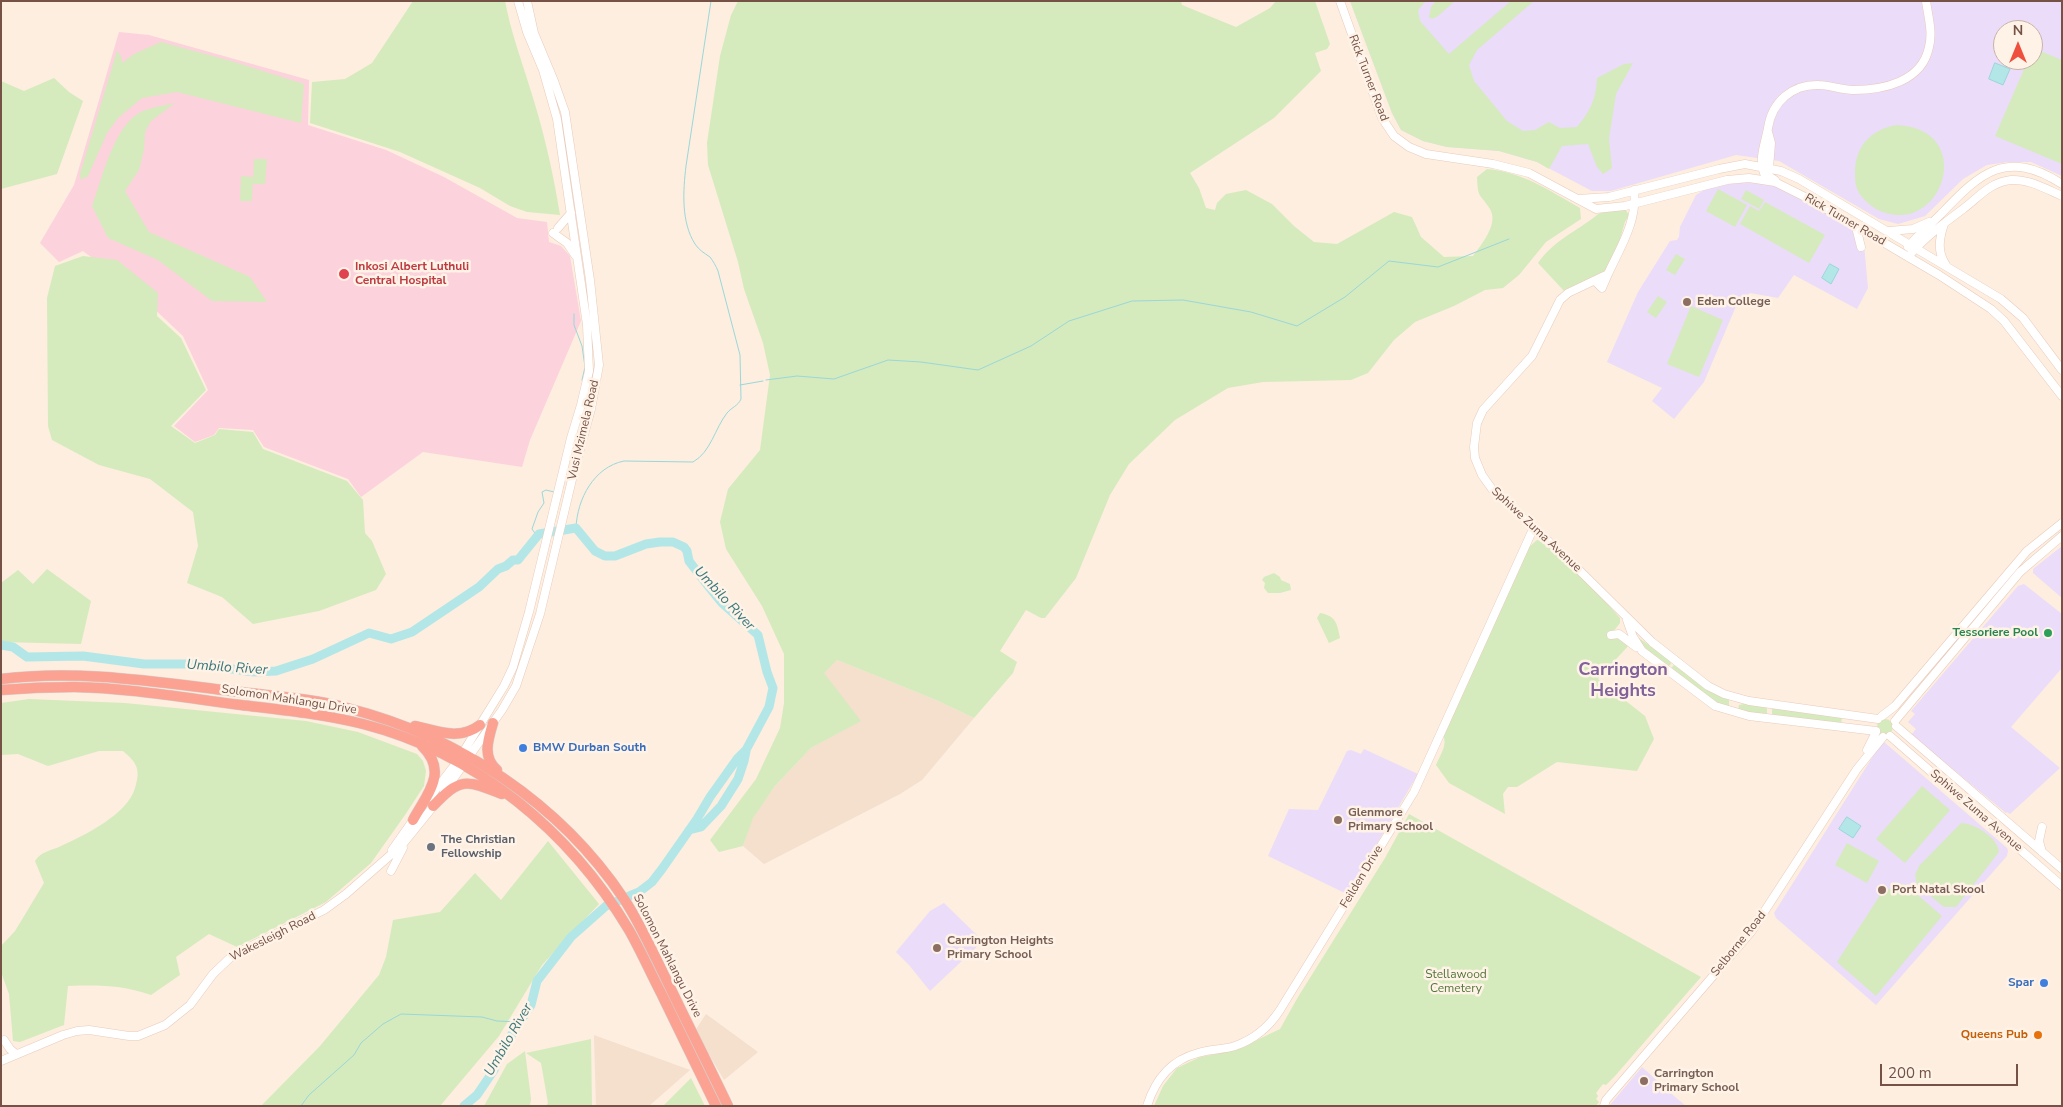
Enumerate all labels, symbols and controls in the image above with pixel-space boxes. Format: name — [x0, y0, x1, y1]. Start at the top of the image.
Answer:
north arrow — [1993, 20, 2043, 70]
text: N — [2013, 21, 2023, 40]
street label: Rick Turner Road — [1345, 33, 1391, 123]
street label: Rick Turner Road — [1802, 191, 1888, 249]
place label: Inkosi Albert Luthuli Central Hospital — [355, 260, 469, 288]
marker: Inkosi Albert Luthuli Central Hospital — [337, 267, 351, 281]
place label: Eden College — [1697, 295, 1771, 309]
marker: Eden College — [1681, 296, 1693, 308]
street label: Vusi Mzimela Road — [565, 379, 603, 481]
street label: Sphiwe Zuma Avenue — [1488, 485, 1584, 575]
water label: Umbilo River — [690, 564, 758, 634]
place label: Tessoriere Pool — [1953, 626, 2038, 640]
marker: Tessoriere Pool — [2042, 627, 2054, 639]
water label: Umbilo River — [186, 657, 268, 679]
district label: Carrington Heights — [1578, 660, 1668, 702]
street label: Solomon Mahlangu Drive — [220, 682, 358, 718]
place label: BMW Durban South — [533, 741, 646, 755]
marker: BMW Durban South — [517, 742, 529, 754]
street label: Sphiwe Zuma Avenue — [1927, 767, 2025, 855]
place label: Glenmore Primary School — [1348, 806, 1433, 834]
marker: Glenmore Primary School — [1332, 814, 1344, 826]
place label: The Christian Fellowship — [441, 833, 515, 861]
marker: The Christian Fellowship — [425, 841, 437, 853]
street label: Feilden Drive — [1338, 843, 1386, 911]
place label: Port Natal Skool — [1892, 883, 1985, 897]
marker: Port Natal Skool — [1876, 884, 1888, 896]
street label: Solomon Mahlangu Drive — [630, 892, 704, 1020]
street label: Wakesleigh Road — [228, 909, 318, 965]
street label: Selborne Road — [1708, 909, 1770, 979]
place label: Carrington Heights Primary School — [947, 934, 1054, 962]
marker: Carrington Heights Primary School — [931, 942, 943, 954]
park label: Stellawood Cemetery — [1425, 968, 1487, 996]
place label: Spar — [2008, 976, 2034, 990]
marker: Spar — [2038, 977, 2050, 989]
water label: Umbilo River — [481, 1001, 537, 1079]
place label: Queens Pub — [1961, 1028, 2028, 1042]
marker: Queens Pub — [2032, 1029, 2044, 1041]
scale bar — [1883, 1054, 2020, 1086]
text: 200 m — [1888, 1063, 1932, 1083]
place label: Carrington Primary School — [1654, 1067, 1739, 1095]
marker: Carrington Primary School — [1638, 1075, 1650, 1087]

